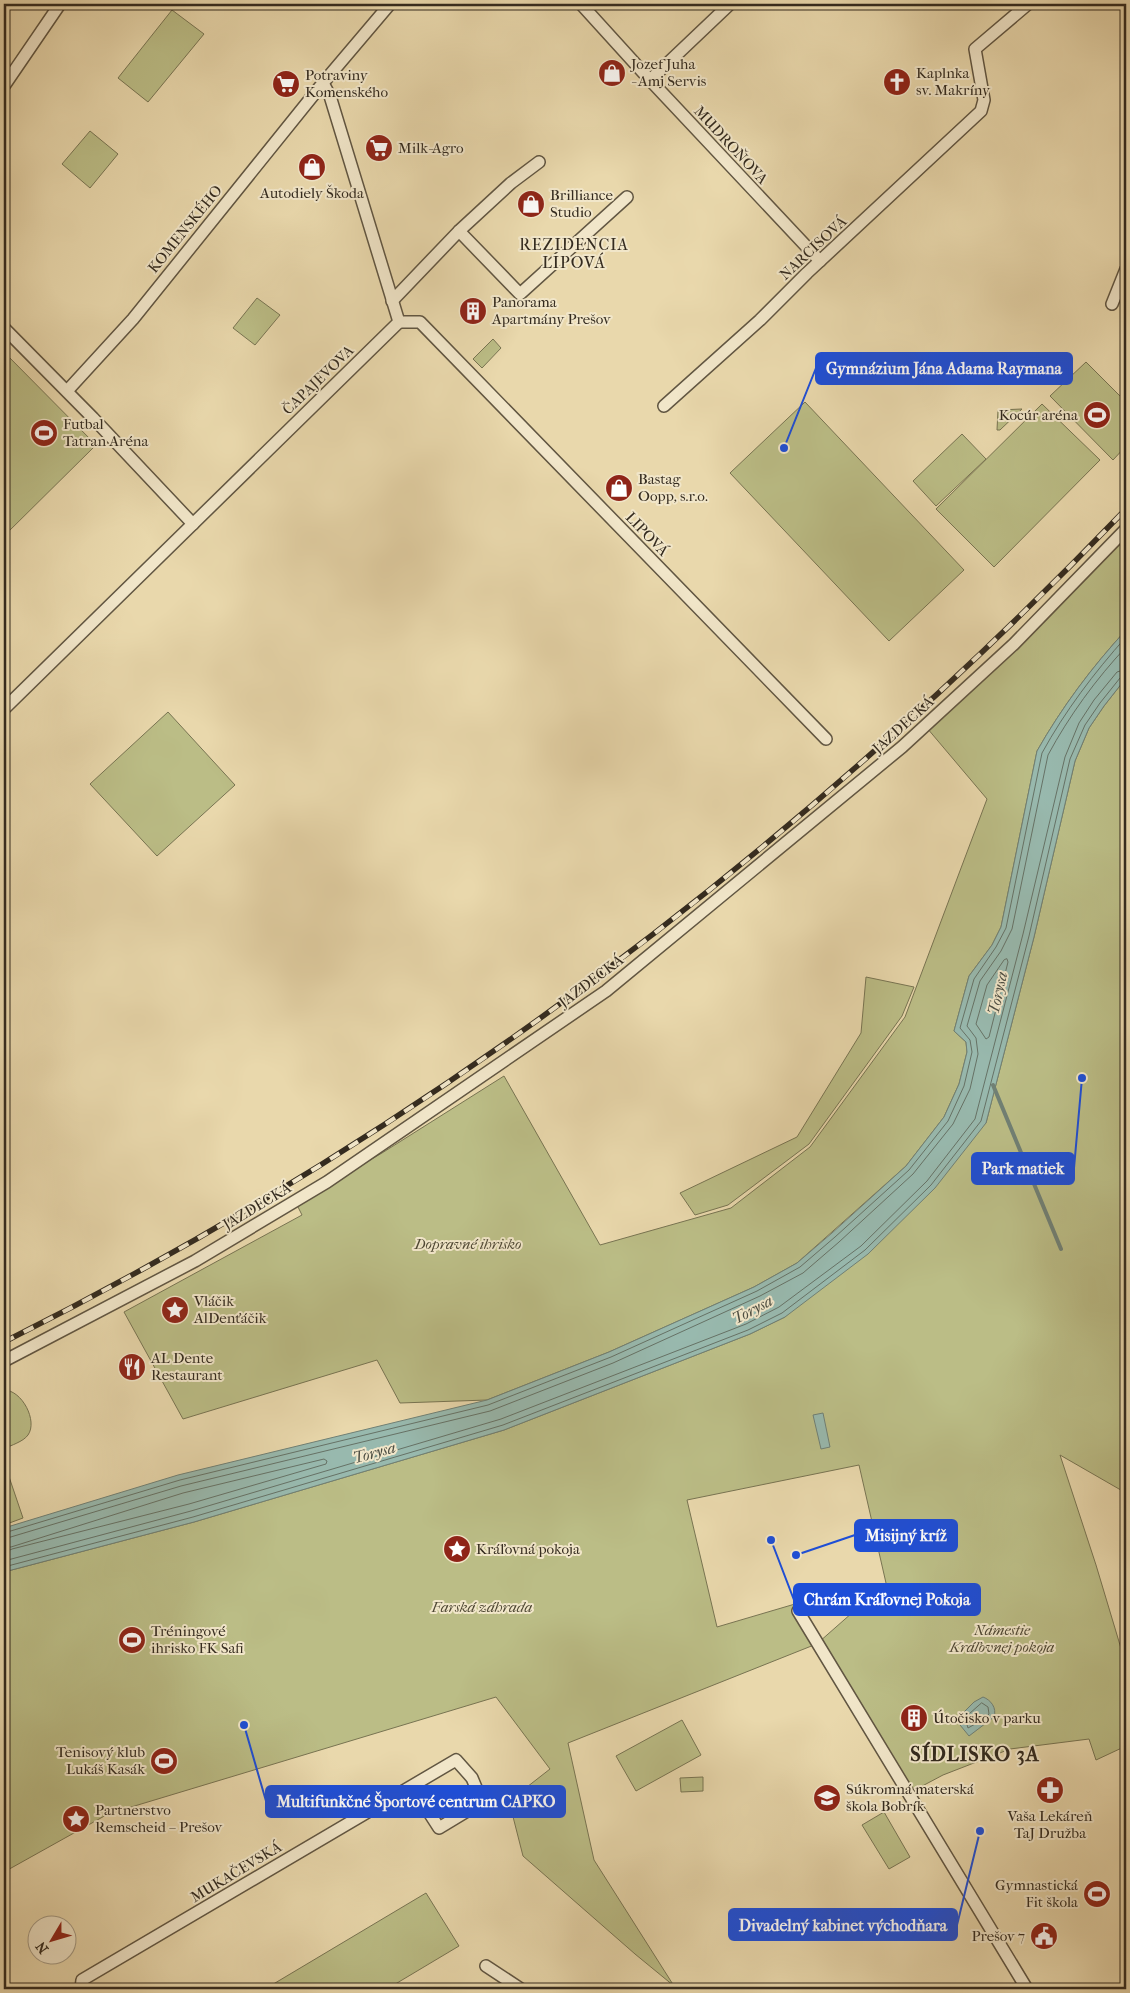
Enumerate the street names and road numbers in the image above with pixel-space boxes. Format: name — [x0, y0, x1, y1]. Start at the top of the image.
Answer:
street label: MUDROŇOVA — [690, 102, 772, 188]
street label: KOMENSKÉHO — [144, 181, 226, 276]
street label: NARCISOVÁ — [776, 212, 850, 284]
street label: ČAPAJEVOVA — [279, 341, 358, 418]
street label: LIPOVÁ — [622, 508, 672, 560]
street label: JAZDECKÁ — [868, 693, 938, 758]
street label: JAZDECKÁ — [554, 951, 627, 1012]
street label: JAZDECKÁ — [219, 1178, 295, 1234]
street label: MUKAČEVSKÁ — [187, 1838, 285, 1906]

